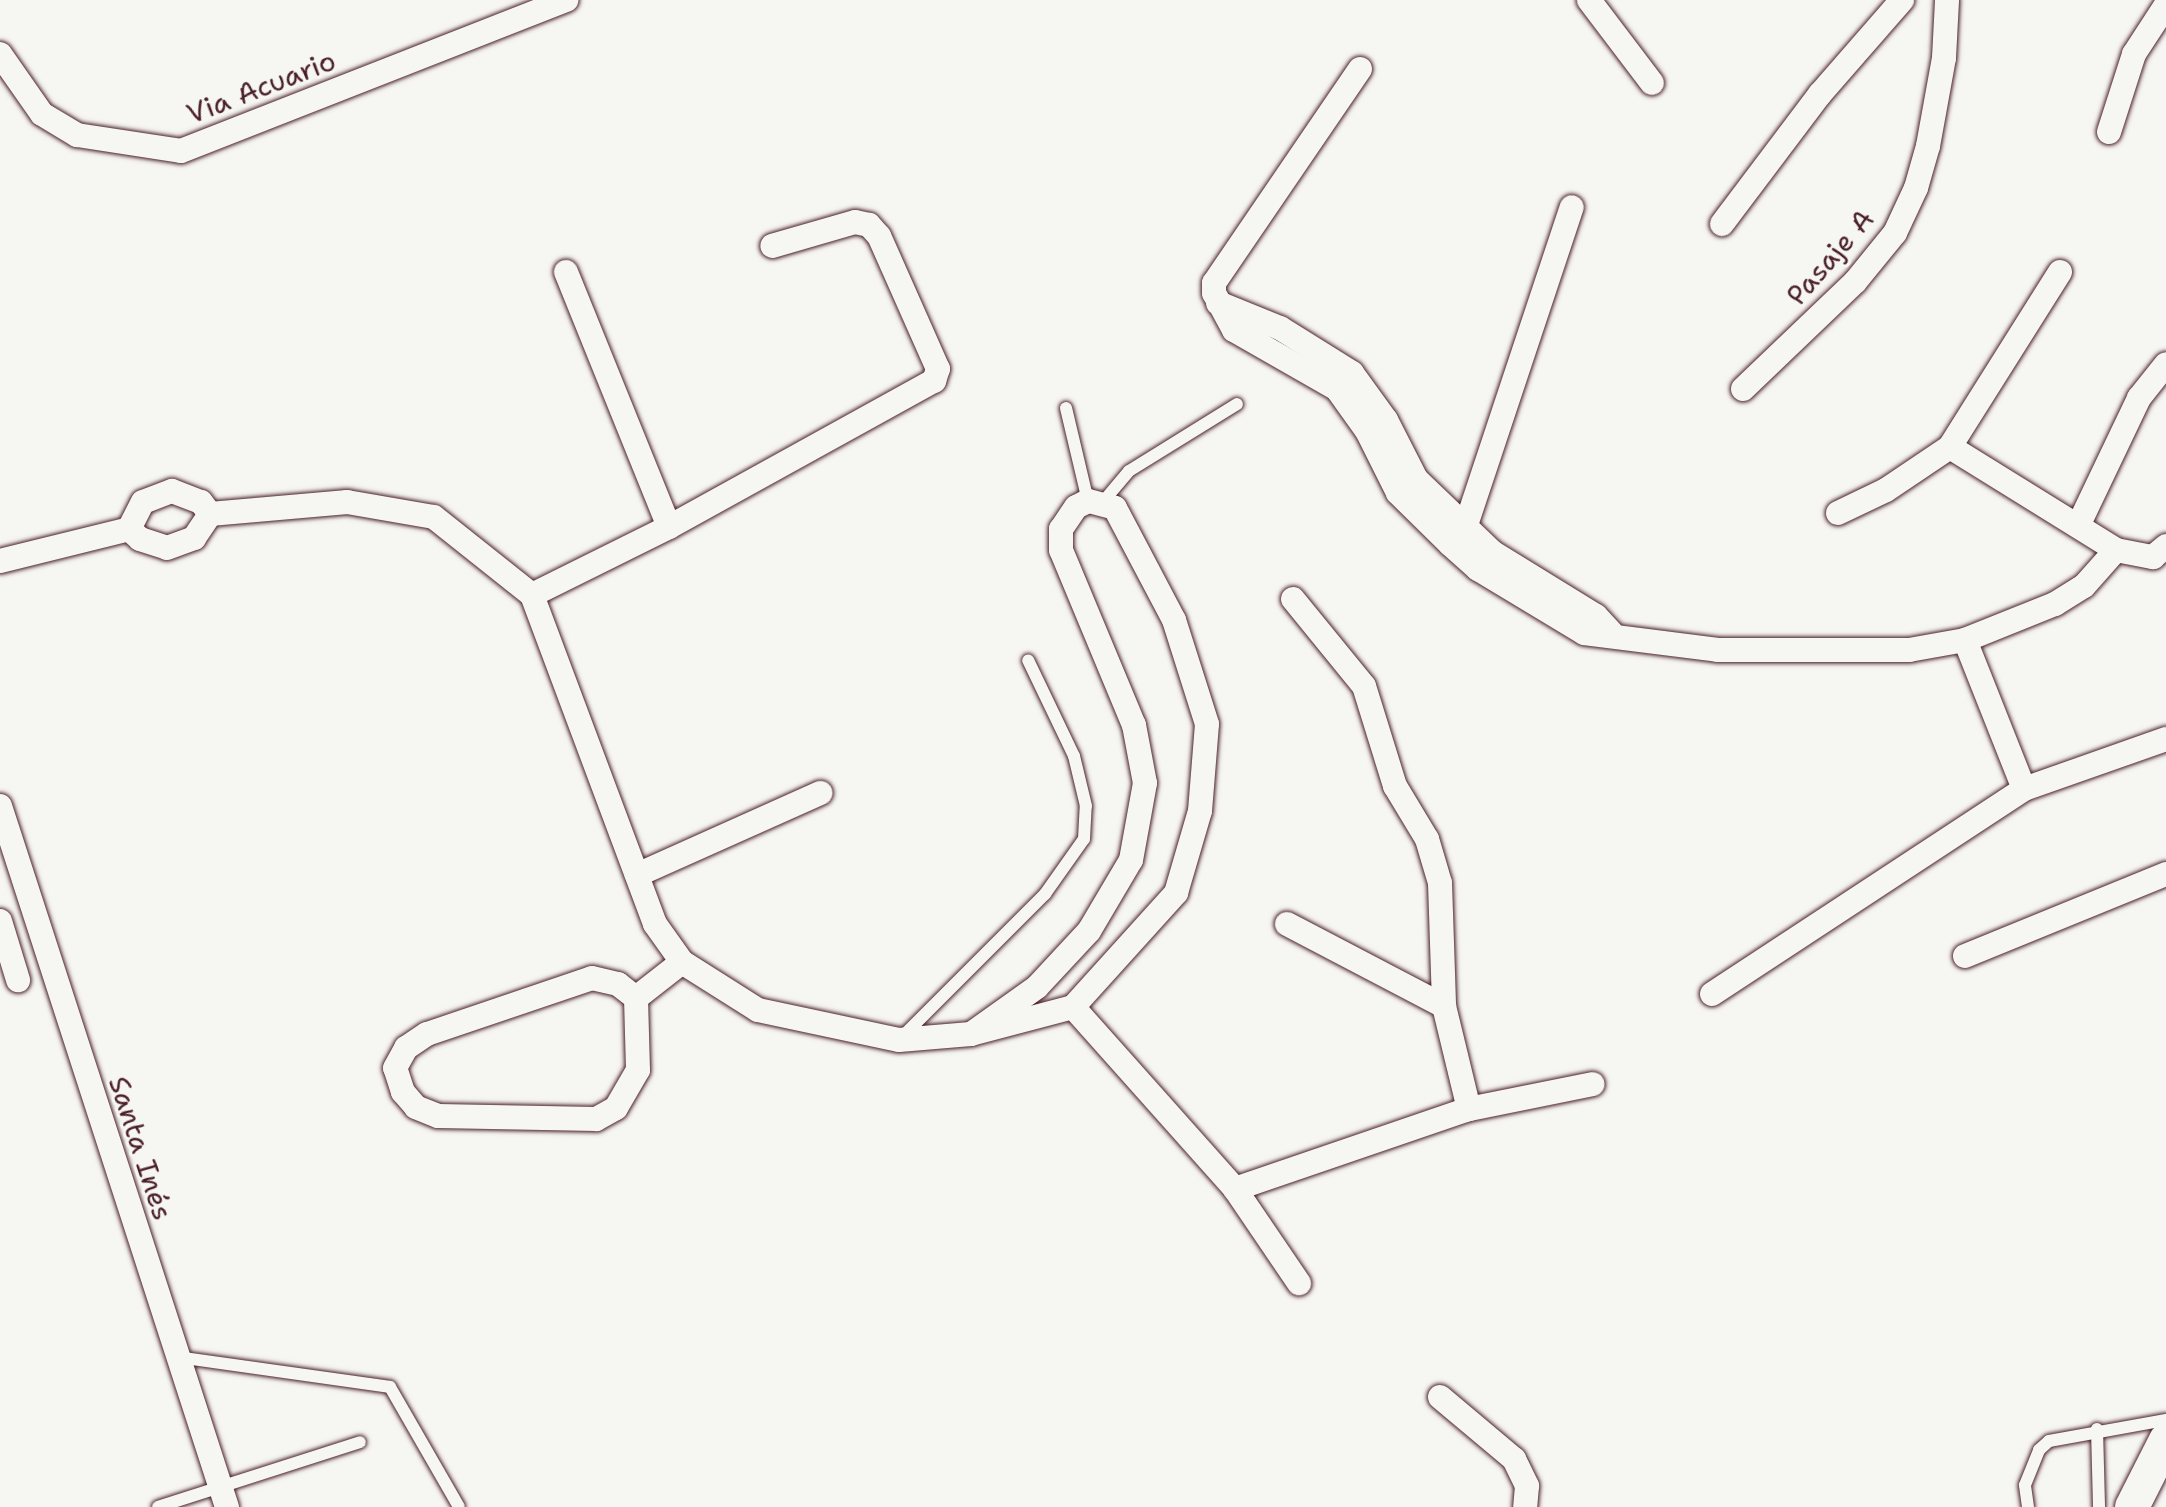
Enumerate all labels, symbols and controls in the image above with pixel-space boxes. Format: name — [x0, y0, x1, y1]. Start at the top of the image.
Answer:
street label: Via Acuario — [182, 43, 340, 131]
street label: Pasaje A — [1779, 202, 1881, 312]
street label: Santa Inés — [102, 1072, 180, 1224]

